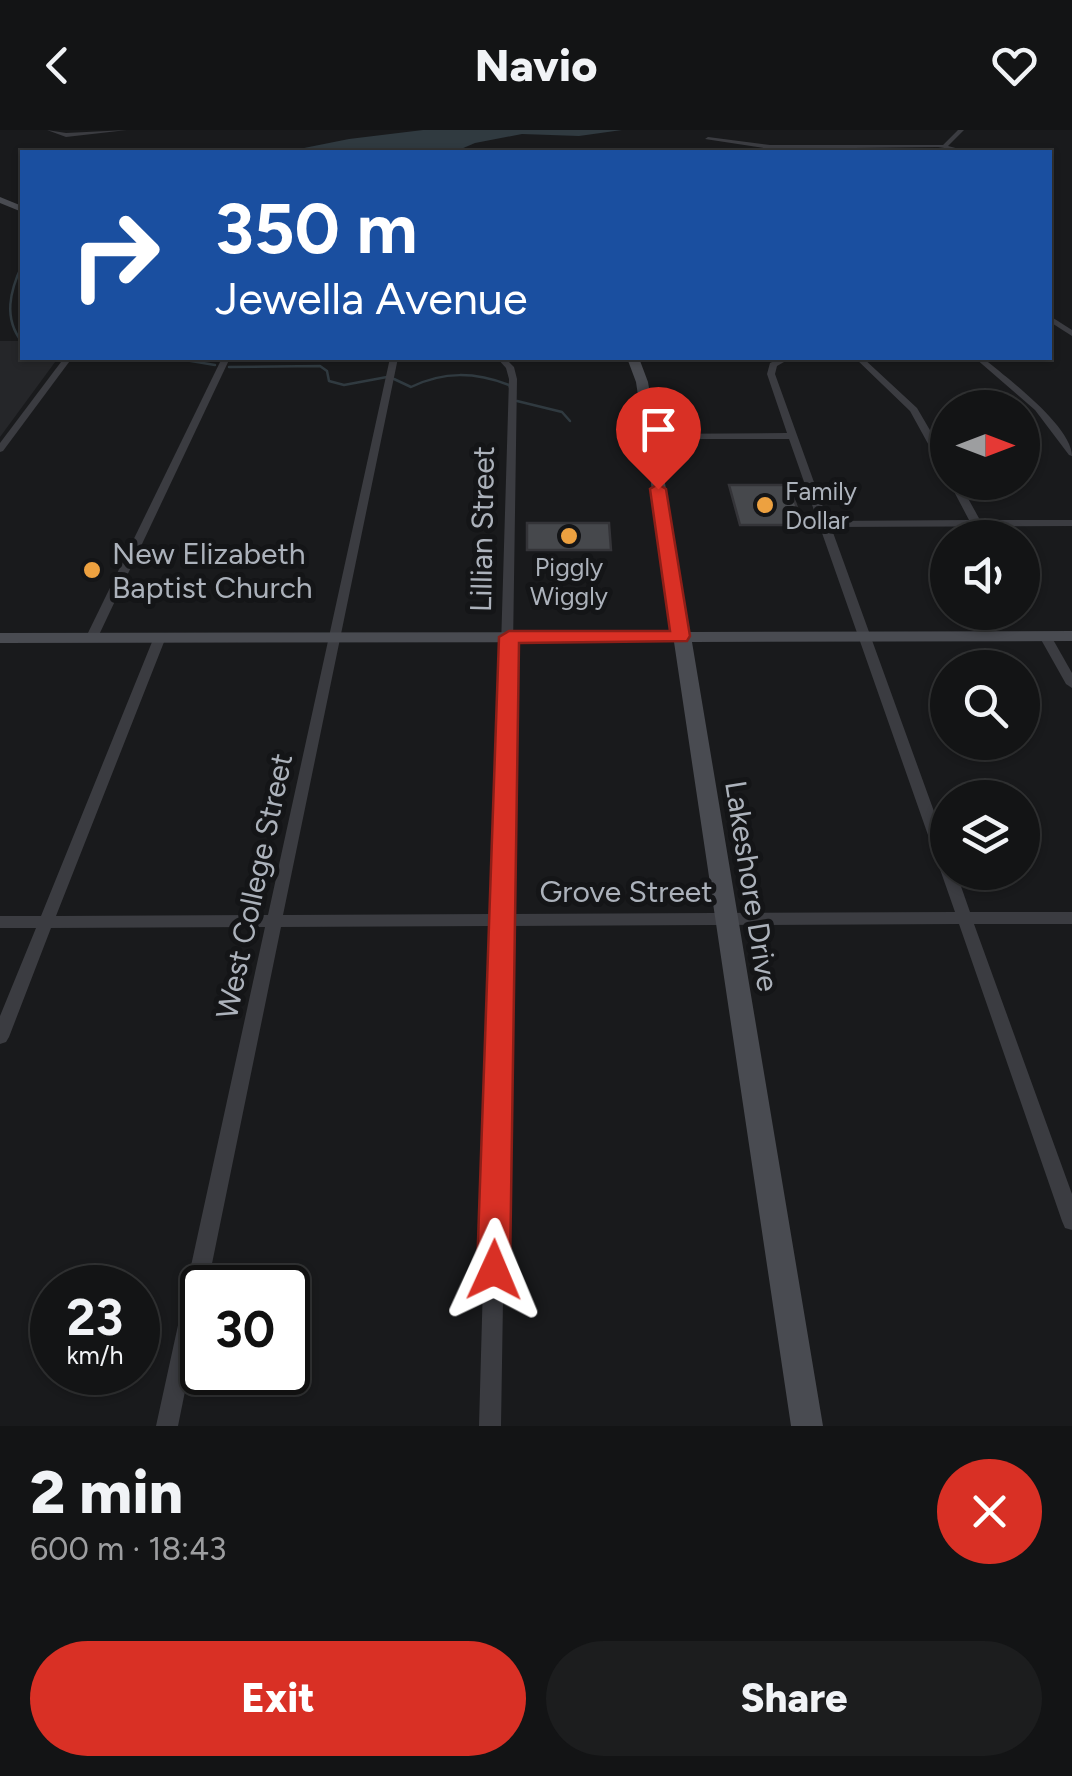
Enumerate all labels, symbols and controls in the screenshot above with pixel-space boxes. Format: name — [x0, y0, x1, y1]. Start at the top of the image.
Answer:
icon: back — [30, 38, 85, 93]
text: Navio — [475, 38, 597, 92]
icon: heart — [987, 38, 1042, 93]
text: 350 m — [215, 186, 418, 271]
icon: right — [50, 190, 180, 320]
text: Jewella Avenue — [215, 271, 528, 325]
pin — [616, 387, 701, 490]
north arrow — [930, 390, 1040, 500]
map controls — [930, 390, 1040, 890]
icon: arrive — [631, 402, 686, 457]
street label: Lillian Street — [462, 446, 502, 612]
place label: Family Dollar — [785, 476, 857, 535]
marker: Family Dollar — [754, 494, 776, 516]
button: sound — [930, 520, 1040, 630]
marker: Piggly Wiggly — [558, 525, 580, 547]
place label: New Elizabeth Baptist Church — [112, 535, 313, 606]
place label: Piggly Wiggly — [530, 552, 608, 611]
marker: New Elizabeth Baptist Church — [81, 559, 103, 581]
button: search — [930, 650, 1040, 760]
street label: West College Street — [208, 750, 300, 1022]
street label: Lakeshore Drive — [717, 778, 787, 994]
button: layers — [930, 780, 1040, 890]
street label: Grove Street — [540, 873, 712, 910]
position arrow — [442, 1218, 546, 1322]
speed limit sign: 30 — [180, 1265, 310, 1395]
text: 23 — [67, 1287, 123, 1348]
text: km/h — [66, 1340, 124, 1370]
text: 2 min — [30, 1456, 183, 1528]
button: close — [937, 1459, 1042, 1564]
text: 600 m · 18:43 — [30, 1530, 226, 1568]
button: Exit — [30, 1641, 526, 1756]
button: Share — [546, 1641, 1042, 1756]

